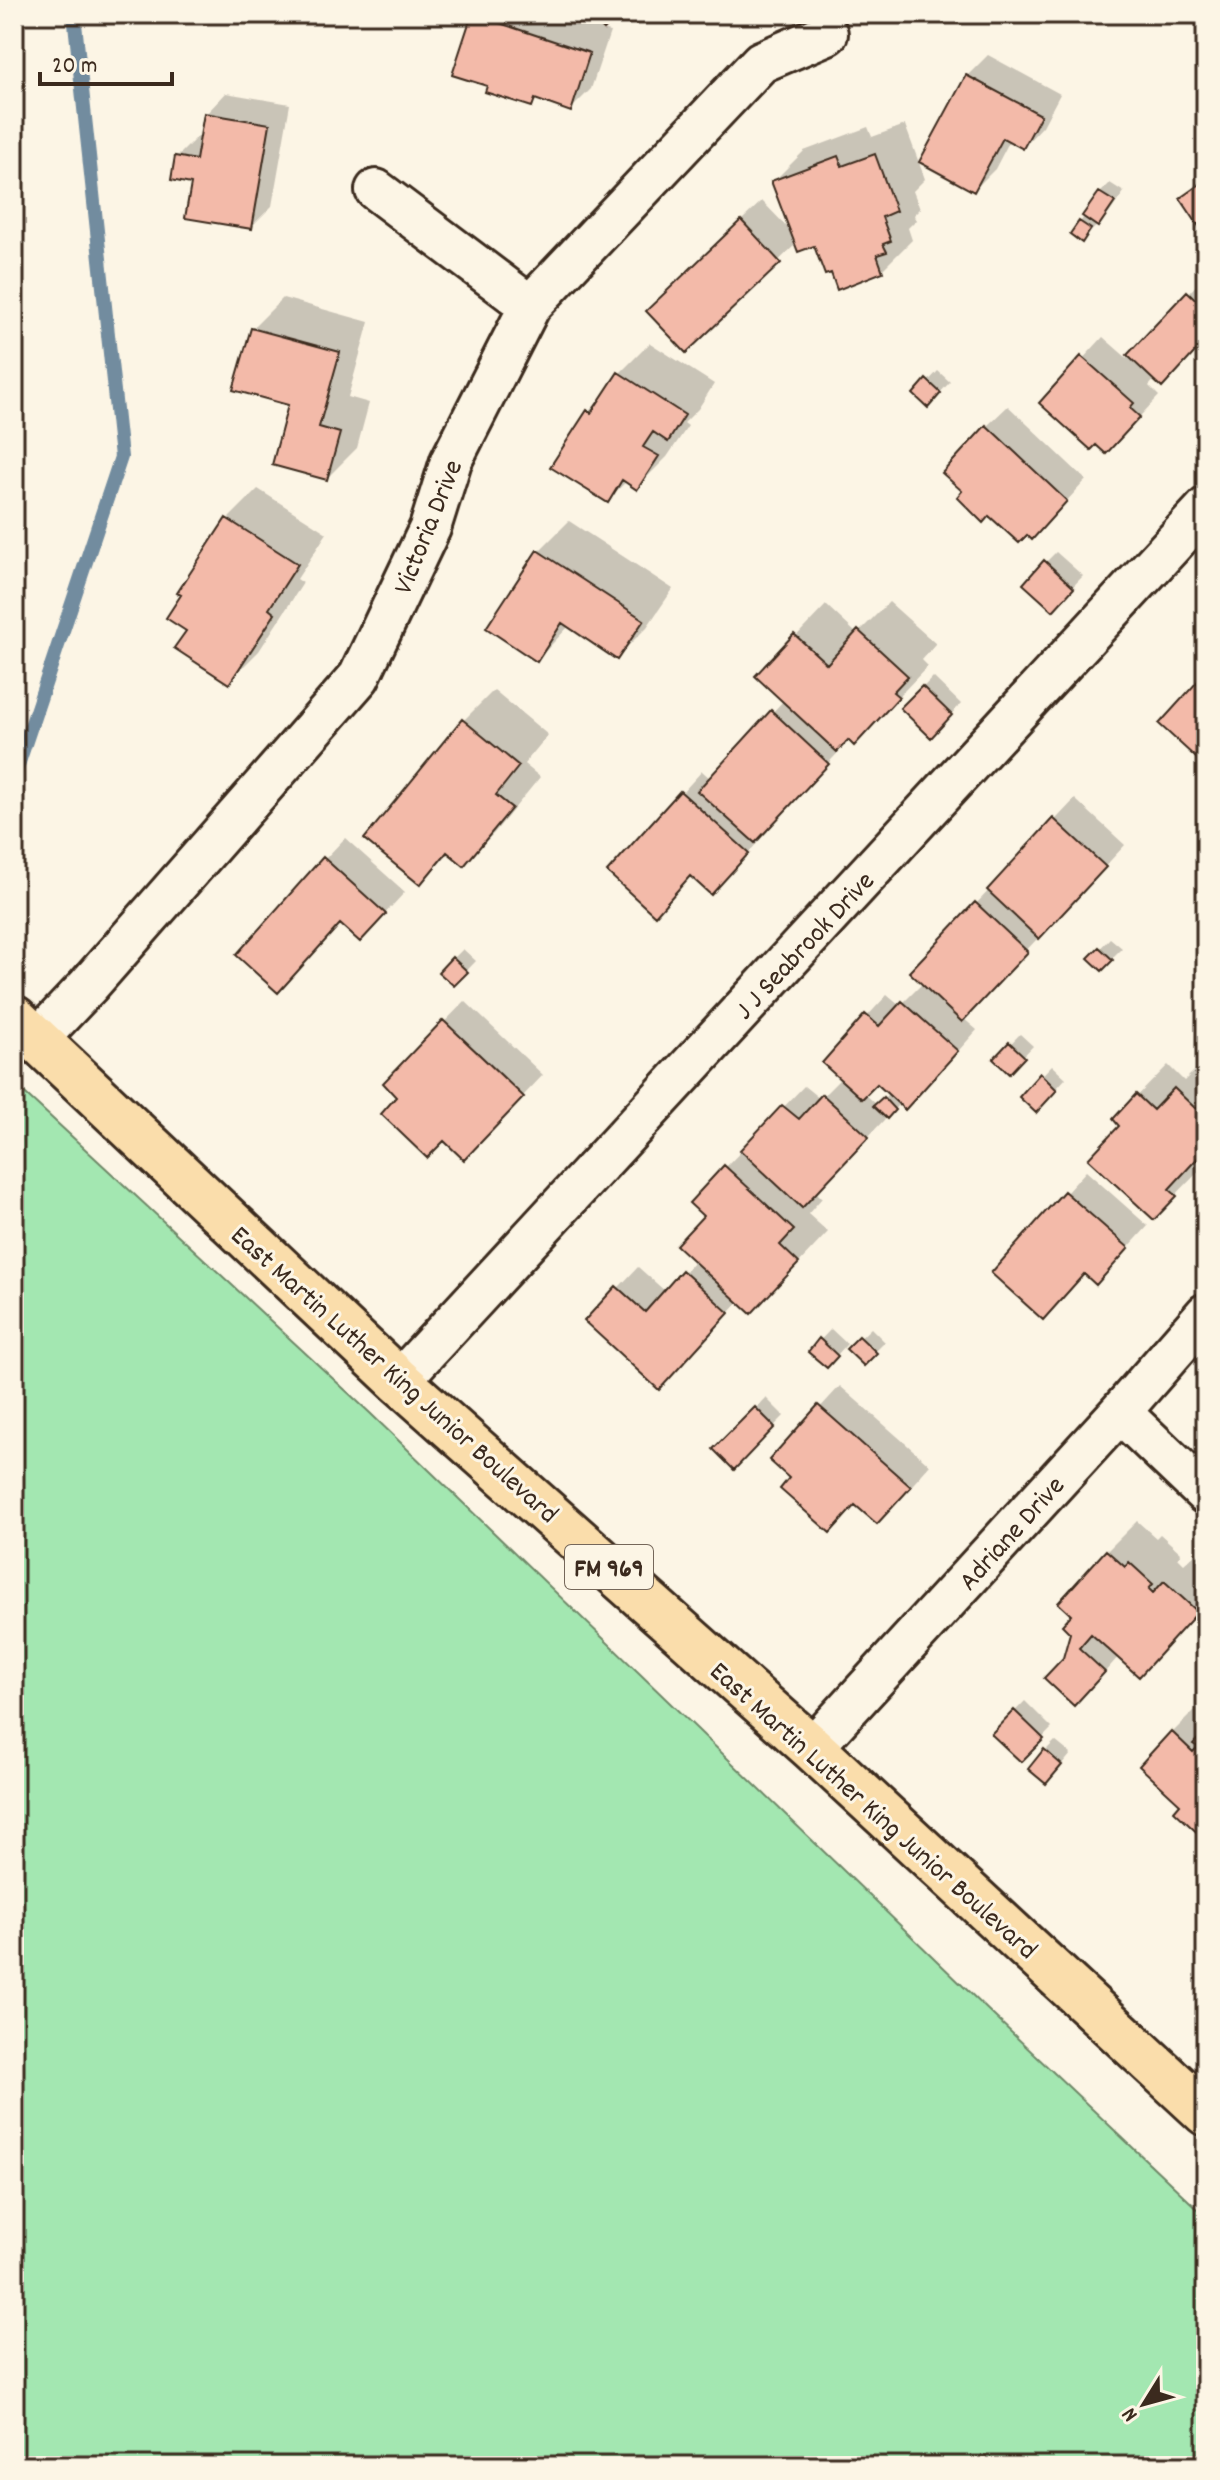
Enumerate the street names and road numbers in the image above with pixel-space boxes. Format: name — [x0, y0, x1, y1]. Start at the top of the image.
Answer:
street label: Victoria Drive — [386, 455, 476, 601]
street label: J J Seabrook Drive — [727, 864, 886, 1031]
street label: East Martin Luther King Junior Boulevard — [220, 1218, 566, 1535]
street label: Adriane Drive — [951, 1469, 1076, 1602]
road number: FM 969 — [565, 1545, 653, 1589]
street label: East Martin Luther King Junior Boulevard — [699, 1654, 1045, 1971]

